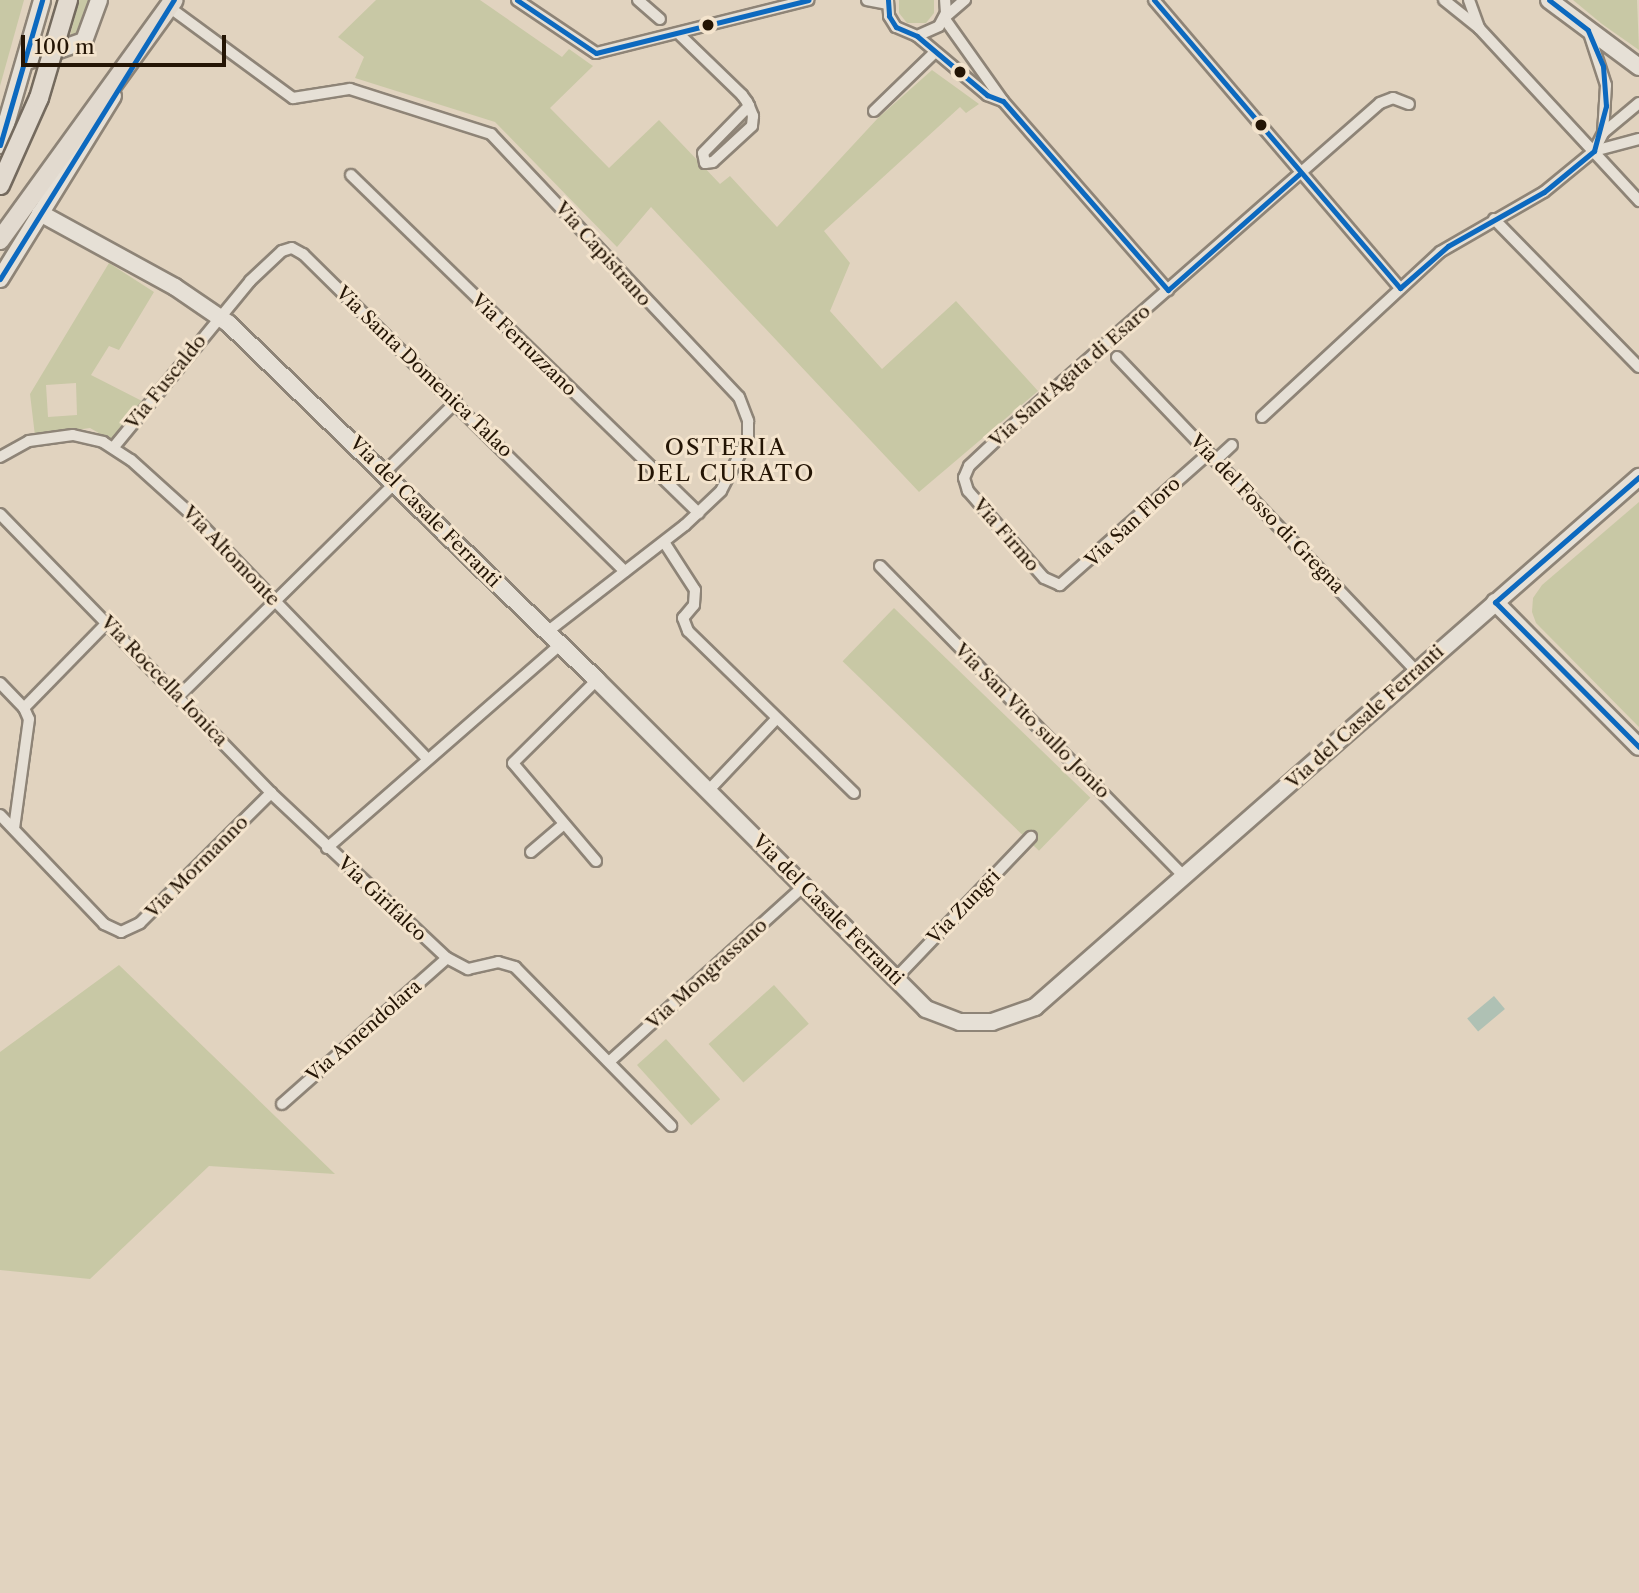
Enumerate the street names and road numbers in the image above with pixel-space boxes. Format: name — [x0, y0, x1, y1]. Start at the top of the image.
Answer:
street label: Via Capistrano — [550, 197, 656, 311]
street label: Via Santa Domenica Talao — [331, 281, 517, 463]
street label: Via Ferruzzano — [467, 289, 581, 401]
street label: Via Sant'Agata di Esaro — [985, 300, 1155, 452]
street label: Via Fuscaldo — [121, 330, 211, 434]
street label: Via del Fosso di Gregna — [1185, 430, 1349, 598]
street label: Via del Casale Ferranti — [345, 432, 505, 592]
street label: Via San Floro — [1081, 472, 1185, 572]
street label: Via Firmo — [968, 494, 1044, 576]
street label: Via Altomonte — [177, 501, 285, 611]
street label: Via Roccella Ionica — [96, 611, 232, 751]
street label: Via San Vito sullo Jonio — [949, 638, 1115, 804]
street label: Via del Casale Ferranti — [1281, 640, 1449, 794]
street label: Via Mormanno — [141, 811, 253, 923]
street label: Via del Casale Ferranti — [748, 830, 908, 990]
street label: Via Girifalco — [333, 852, 431, 946]
street label: Via Zungri — [923, 865, 1005, 949]
street label: Via Mongrassano — [642, 914, 772, 1034]
street label: Via Amendolara — [302, 975, 426, 1087]

